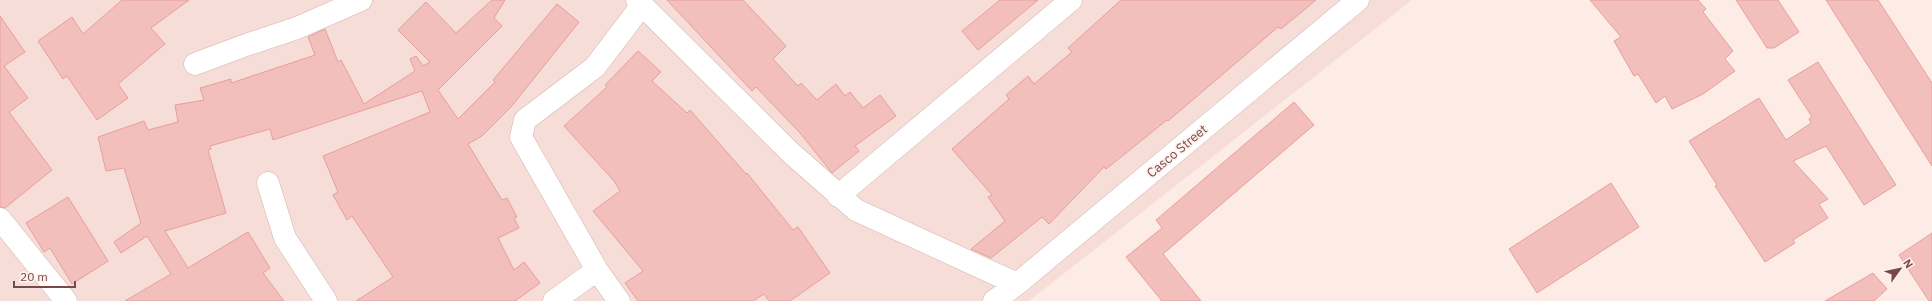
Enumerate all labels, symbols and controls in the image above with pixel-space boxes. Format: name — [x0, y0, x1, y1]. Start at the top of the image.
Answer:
street label: Casco Street — [1143, 121, 1211, 181]
north arrow — [1880, 249, 1920, 289]
text: N — [1900, 256, 1916, 271]
scale bar — [14, 263, 75, 289]
text: 20 m — [20, 269, 48, 284]

